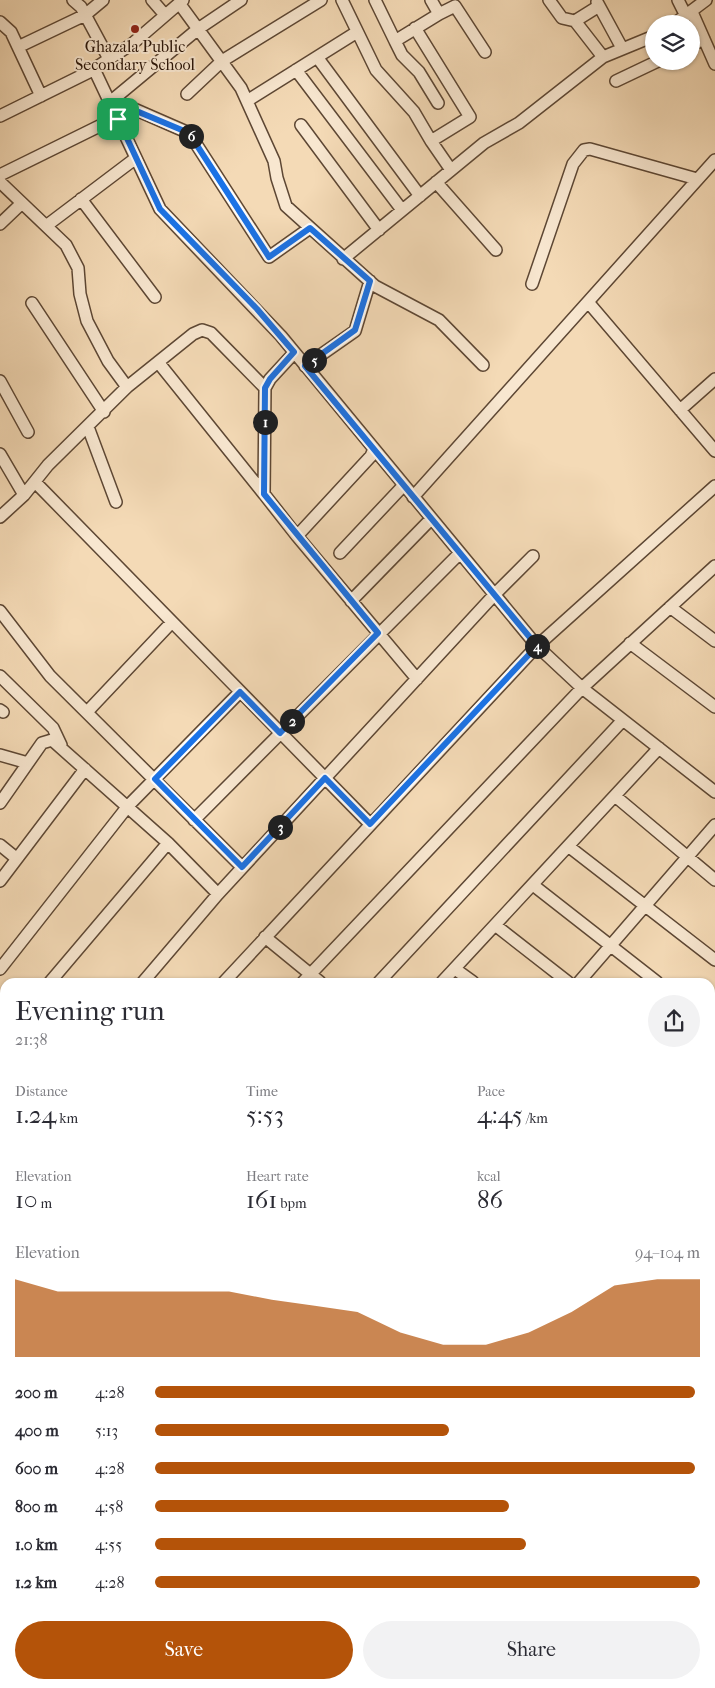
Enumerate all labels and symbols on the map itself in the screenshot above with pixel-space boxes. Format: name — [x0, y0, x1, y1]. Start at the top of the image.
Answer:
marker: Ghazala Public Secondary School — [129, 23, 141, 35]
place label: Ghazala Public Secondary School — [75, 37, 196, 74]
pin — [97, 98, 139, 140]
pin: 6 — [178, 124, 204, 148]
pin: 5 — [302, 348, 326, 372]
pin: 1 — [252, 410, 278, 434]
pin: 4 — [524, 634, 550, 658]
pin: 2 — [280, 708, 304, 734]
pin: 3 — [268, 814, 292, 840]

